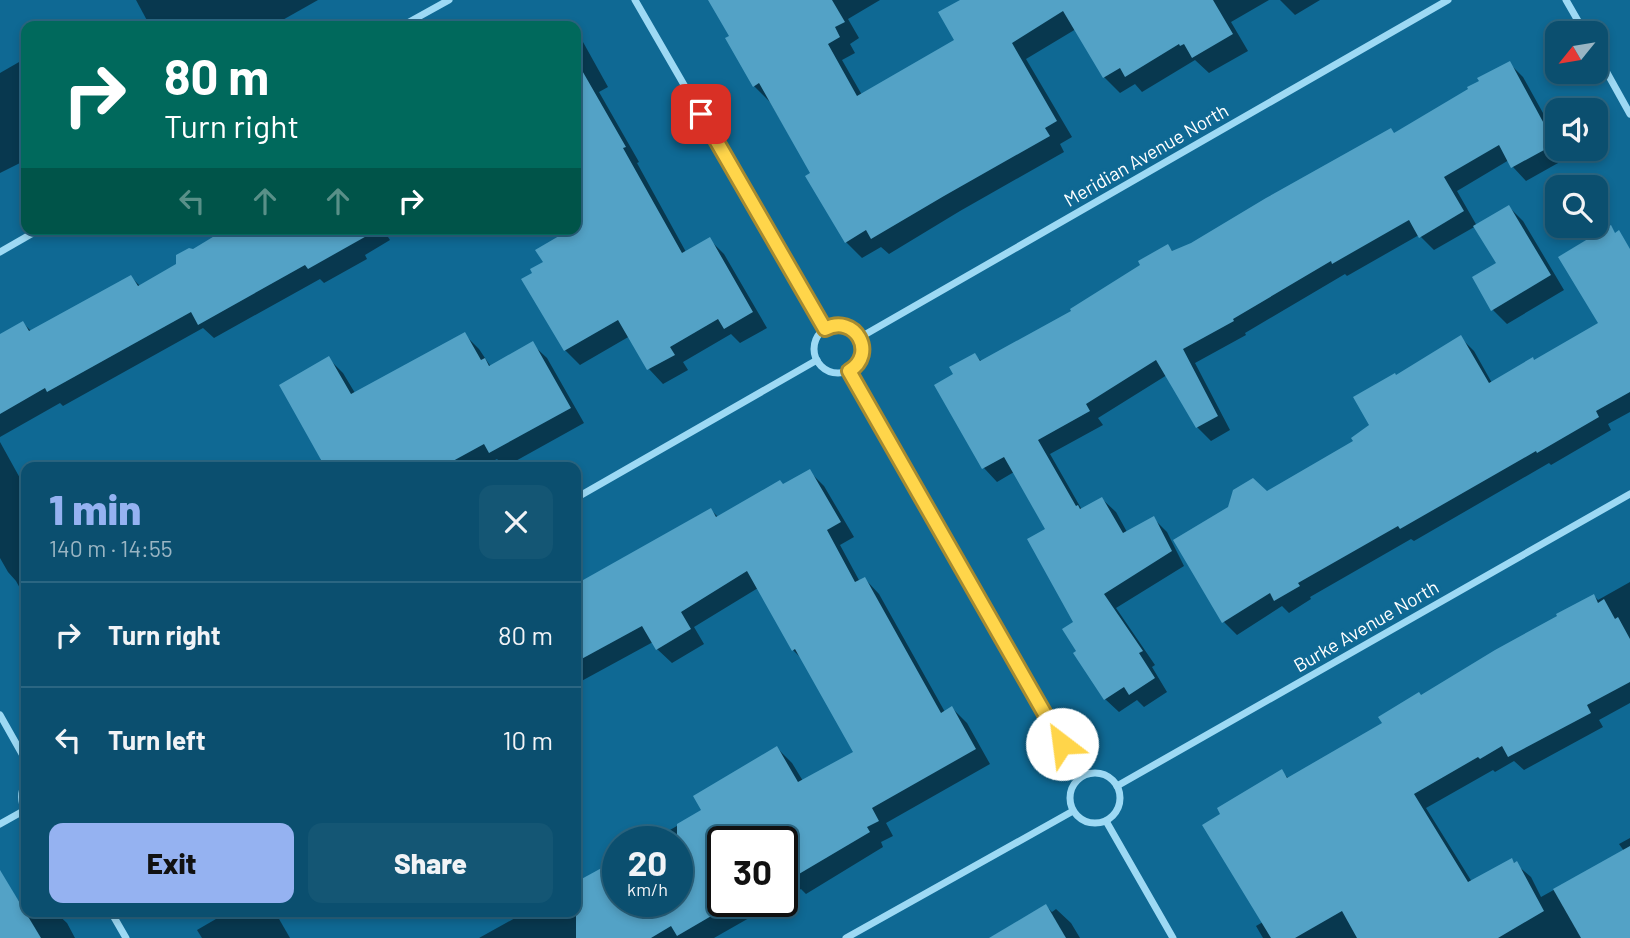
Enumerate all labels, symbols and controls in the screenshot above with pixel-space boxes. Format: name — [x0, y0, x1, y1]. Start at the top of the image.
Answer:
north arrow — [1545, 21, 1608, 84]
map controls — [1545, 21, 1608, 238]
text: 80 m — [164, 46, 269, 105]
icon: right — [49, 49, 140, 140]
pin — [671, 84, 731, 144]
icon: arrive — [682, 95, 720, 133]
street label: Meridian Avenue North — [1059, 98, 1232, 211]
button: sound — [1545, 98, 1608, 161]
text: Turn right — [164, 106, 299, 144]
button: search — [1545, 175, 1608, 238]
icon: left — [173, 182, 211, 220]
icon: ahead — [246, 182, 284, 220]
icon: ahead — [319, 182, 357, 220]
icon: right — [392, 182, 430, 220]
text: 1 min — [49, 483, 141, 533]
button: close — [479, 485, 553, 559]
text: 140 m · 14:55 — [49, 534, 173, 562]
street label: Burke Avenue North — [1289, 575, 1442, 676]
icon: right — [49, 616, 87, 654]
text: Turn right — [108, 619, 221, 650]
text: 80 m — [498, 619, 553, 650]
position arrow — [1025, 707, 1099, 781]
icon: left — [49, 721, 87, 759]
text: Turn left — [108, 724, 206, 755]
text: 10 m — [503, 724, 553, 755]
button: Exit — [49, 823, 294, 903]
button: Share — [308, 823, 553, 903]
speed limit sign: 30 — [707, 826, 798, 917]
text: 20 — [628, 841, 667, 883]
text: km/h — [627, 878, 668, 900]

